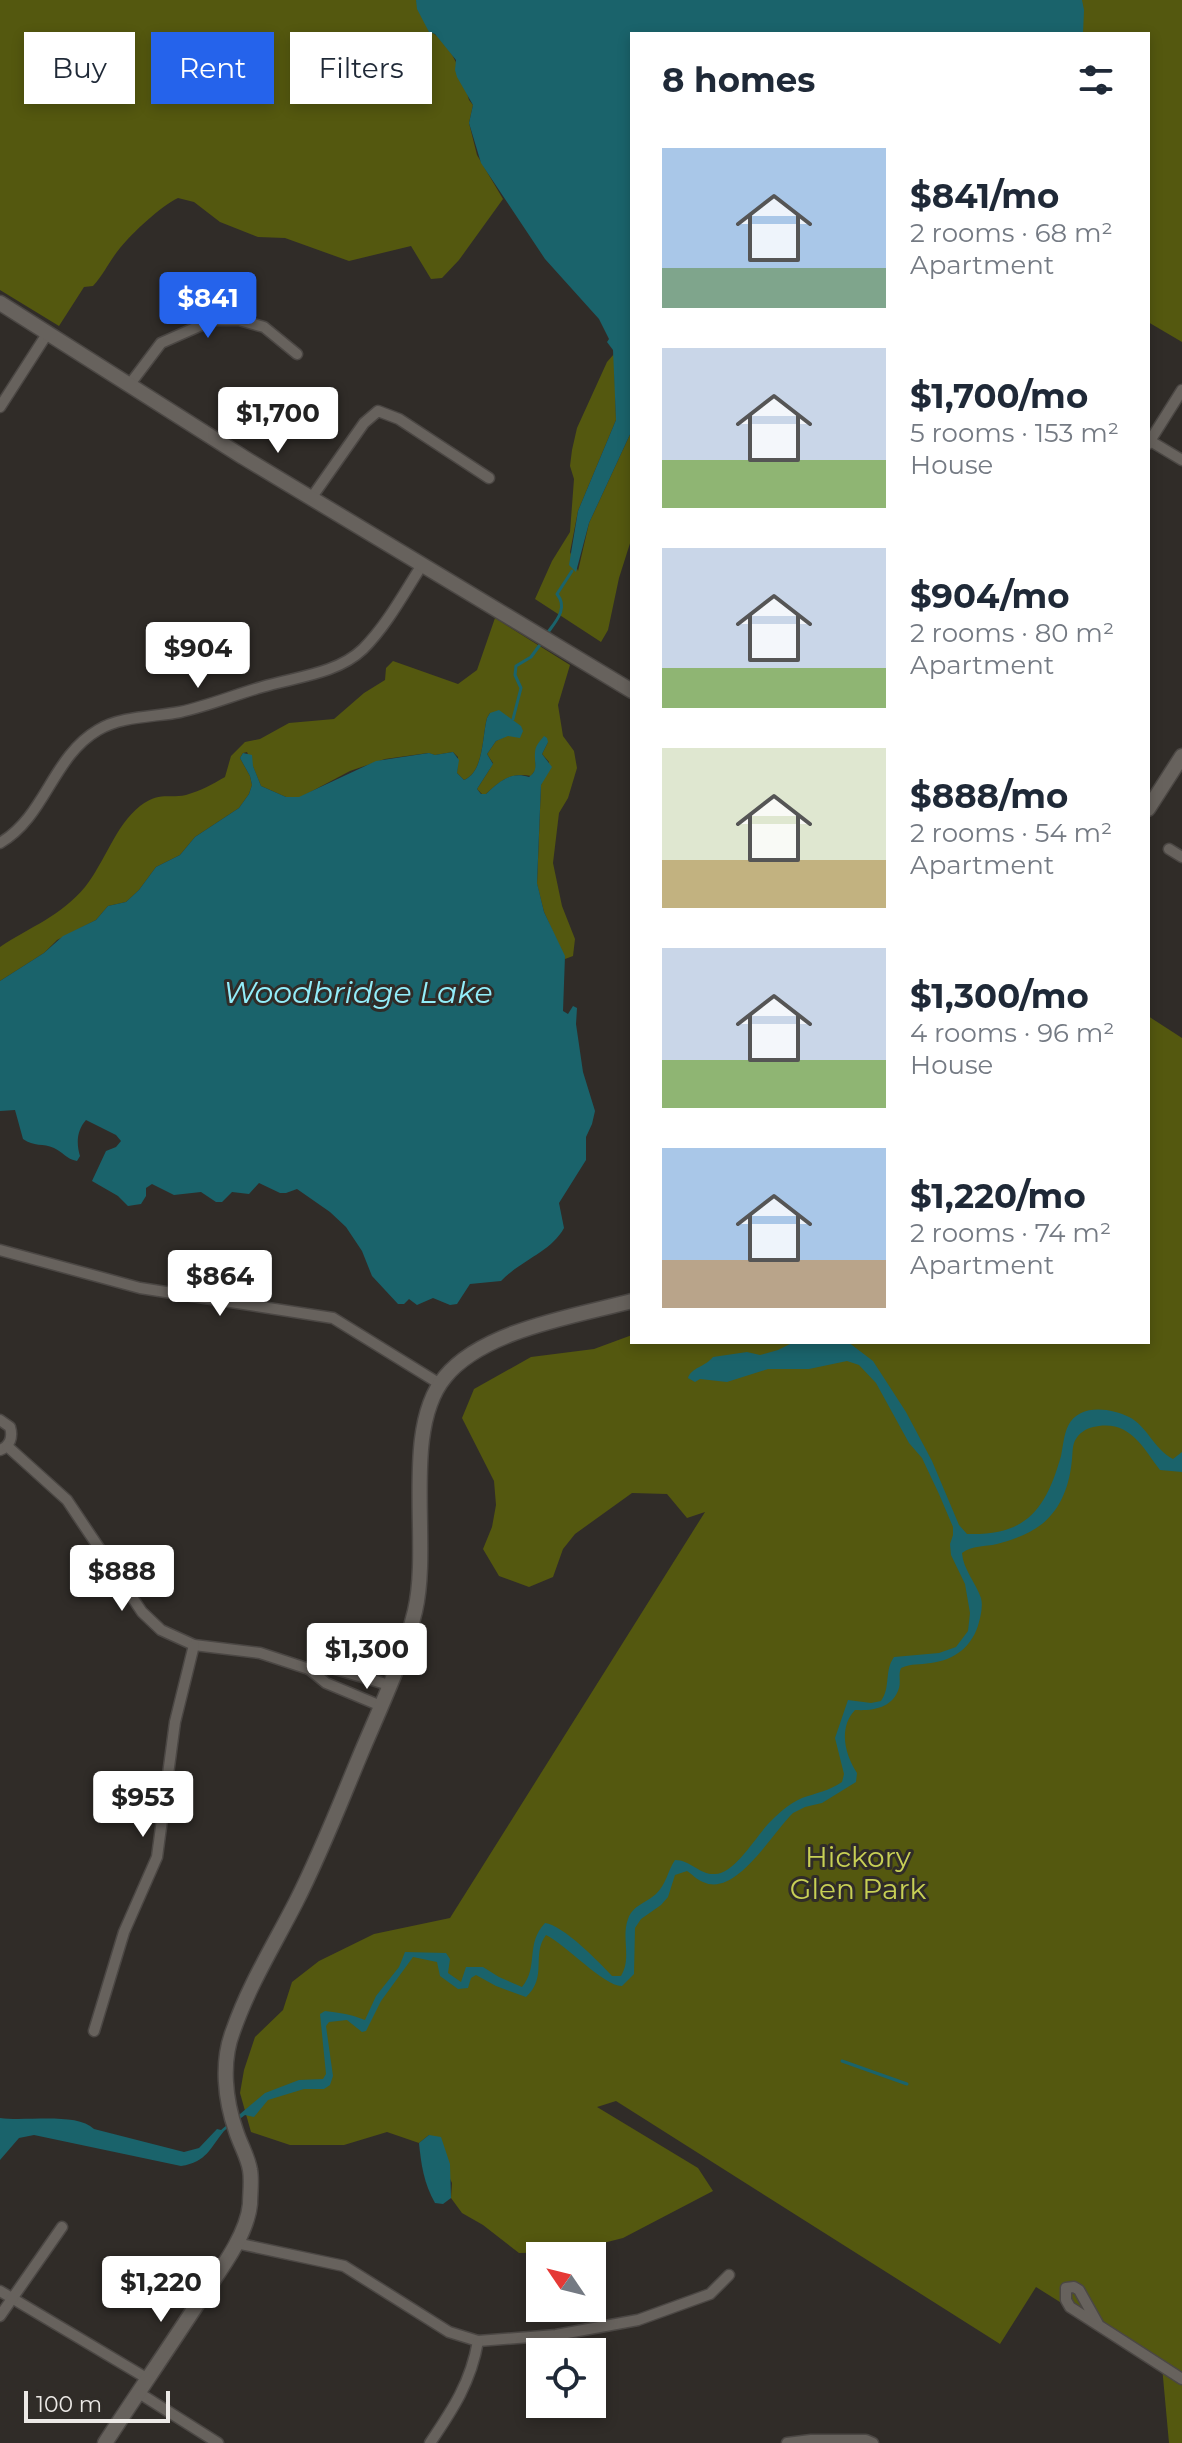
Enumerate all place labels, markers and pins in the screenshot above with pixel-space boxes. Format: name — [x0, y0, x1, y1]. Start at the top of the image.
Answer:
pin: $841 — [161, 272, 255, 340]
pin: $1,700 — [213, 387, 343, 455]
pin: $904 — [151, 622, 245, 690]
pin: $864 — [173, 1250, 267, 1318]
pin: $888 — [75, 1545, 169, 1613]
pin: $1,300 — [302, 1623, 432, 1691]
pin: $953 — [96, 1771, 190, 1839]
pin: $1,220 — [96, 2256, 226, 2324]

